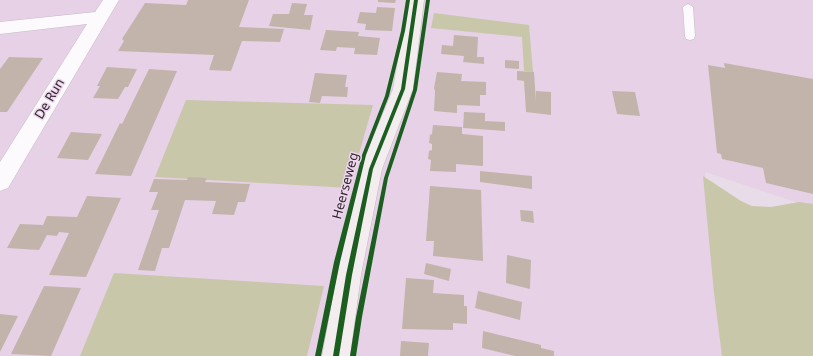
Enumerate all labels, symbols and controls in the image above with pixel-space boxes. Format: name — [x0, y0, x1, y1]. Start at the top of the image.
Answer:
street label: De Run — [32, 76, 68, 122]
street label: Heerseweg — [330, 151, 362, 221]

